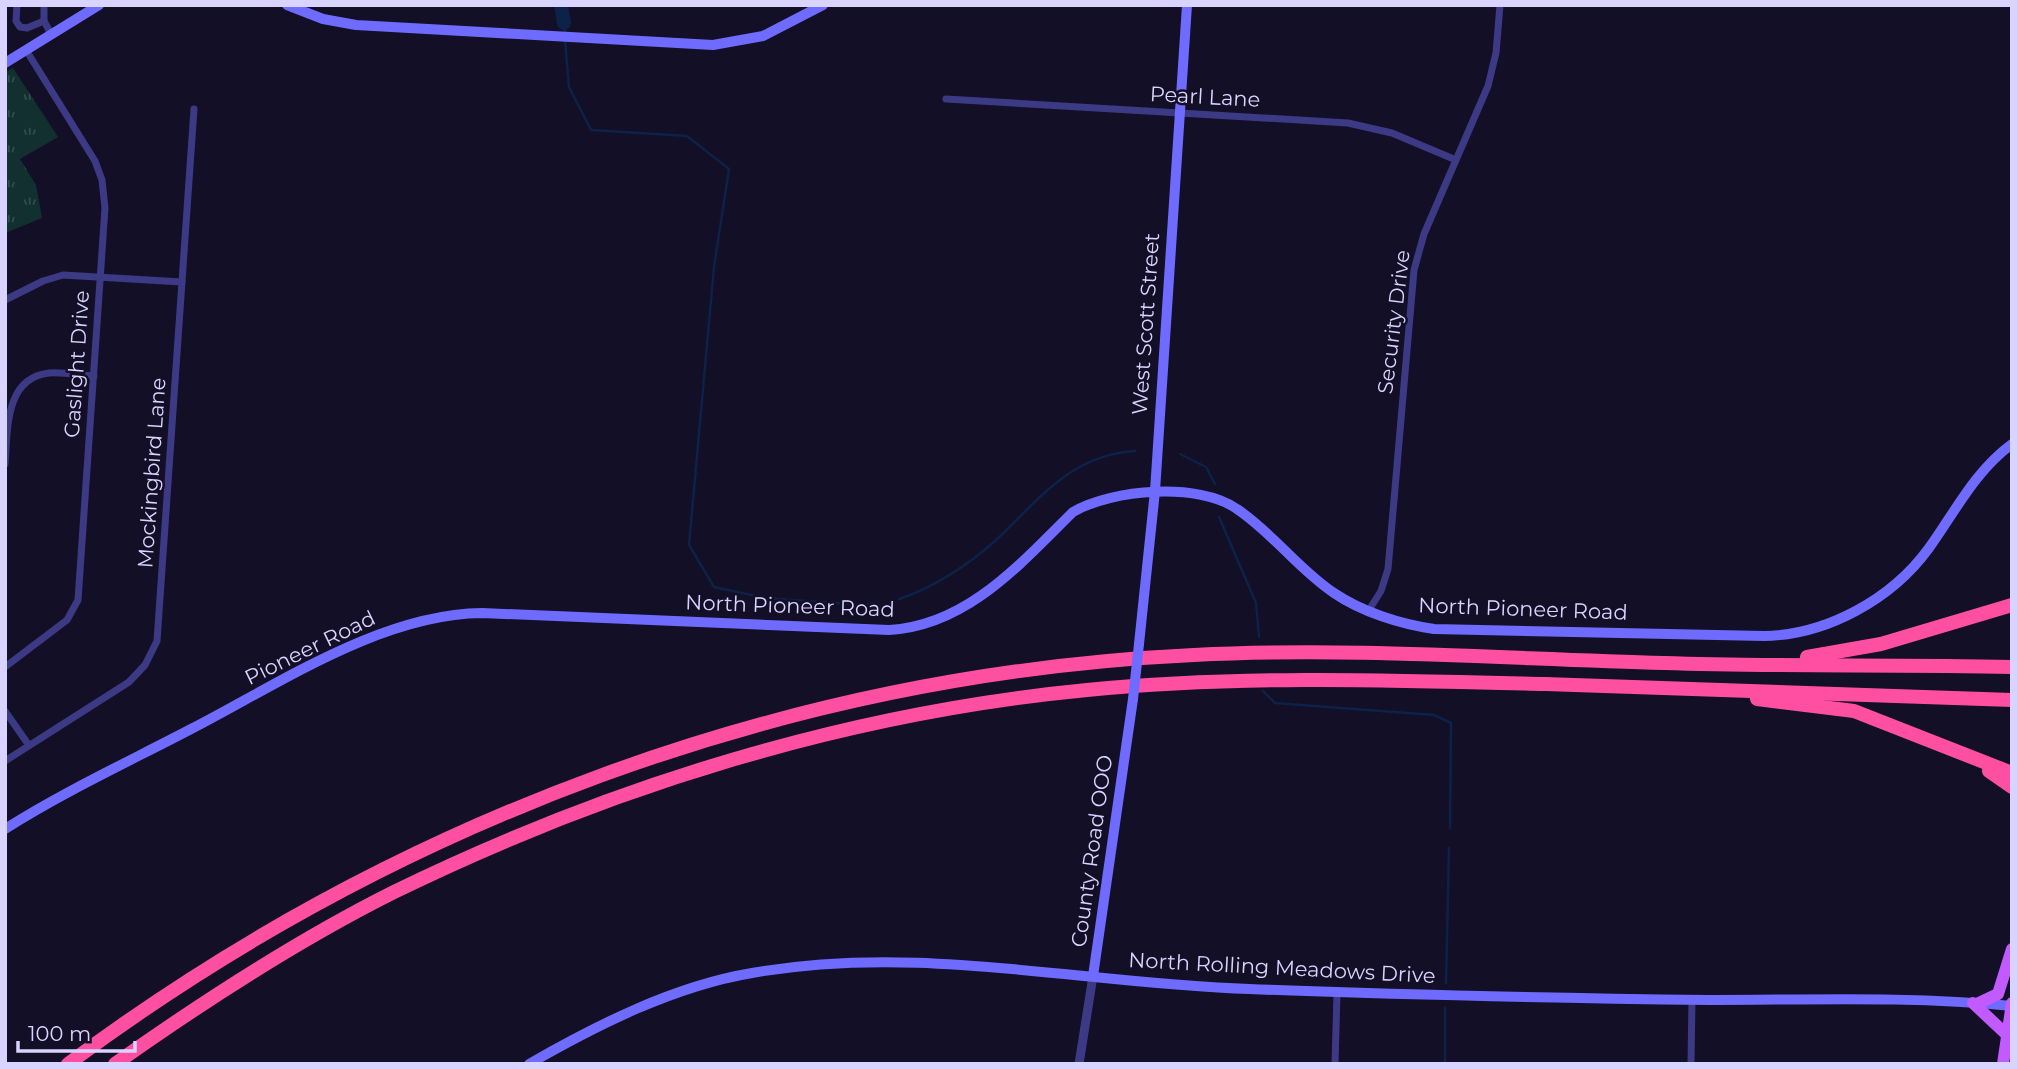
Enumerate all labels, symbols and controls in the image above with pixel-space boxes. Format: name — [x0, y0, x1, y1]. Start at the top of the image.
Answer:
street label: Pearl Lane — [1149, 81, 1261, 112]
street label: West Scott Street — [1127, 232, 1164, 416]
street label: Security Drive — [1372, 248, 1415, 395]
street label: Gaslight Drive — [59, 289, 94, 439]
street label: Mockingbird Lane — [132, 377, 171, 569]
street label: North Pioneer Road — [685, 589, 895, 622]
street label: North Pioneer Road — [1418, 592, 1628, 625]
street label: Pioneer Road — [240, 605, 379, 690]
street label: County Road OOO — [1066, 753, 1117, 949]
street label: North Rolling Meadows Drive — [1128, 947, 1436, 988]
scale bar — [18, 1010, 135, 1054]
text: 100 m — [28, 1021, 91, 1046]

